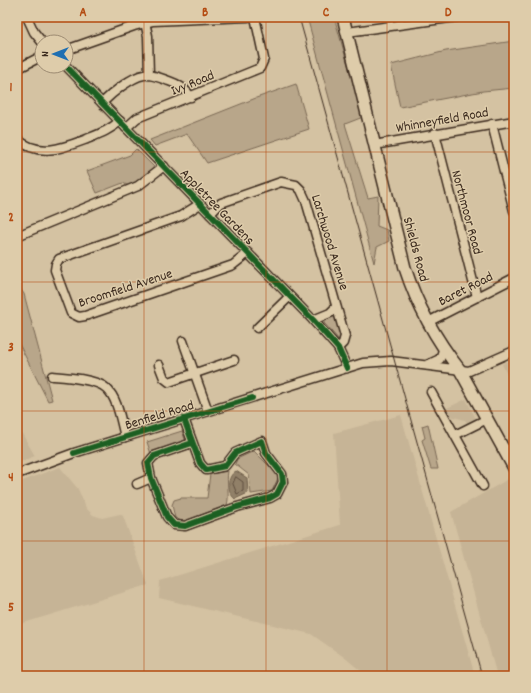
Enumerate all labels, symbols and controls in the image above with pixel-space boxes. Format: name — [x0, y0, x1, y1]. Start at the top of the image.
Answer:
text: A — [79, 4, 87, 23]
text: B — [202, 4, 208, 23]
text: C — [323, 4, 330, 23]
text: D — [445, 4, 452, 23]
north arrow — [34, 34, 74, 74]
text: N — [38, 51, 54, 57]
street label: Ivy Road — [168, 66, 217, 102]
text: 1 — [10, 79, 13, 98]
street label: Whinneyfield Road — [394, 103, 490, 139]
street label: Appletree Gardens — [175, 165, 259, 250]
street label: Northmoor Road — [445, 168, 487, 257]
street label: Larchwood Avenue — [305, 192, 353, 293]
text: 2 — [8, 209, 14, 228]
street label: Shields Road — [397, 215, 433, 284]
street label: Broomfield Avenue — [76, 264, 175, 314]
street label: Baret Road — [435, 267, 497, 312]
text: 3 — [8, 339, 14, 358]
street label: Benfield Road — [123, 396, 197, 436]
text: 4 — [8, 469, 14, 488]
text: 5 — [8, 599, 14, 618]

